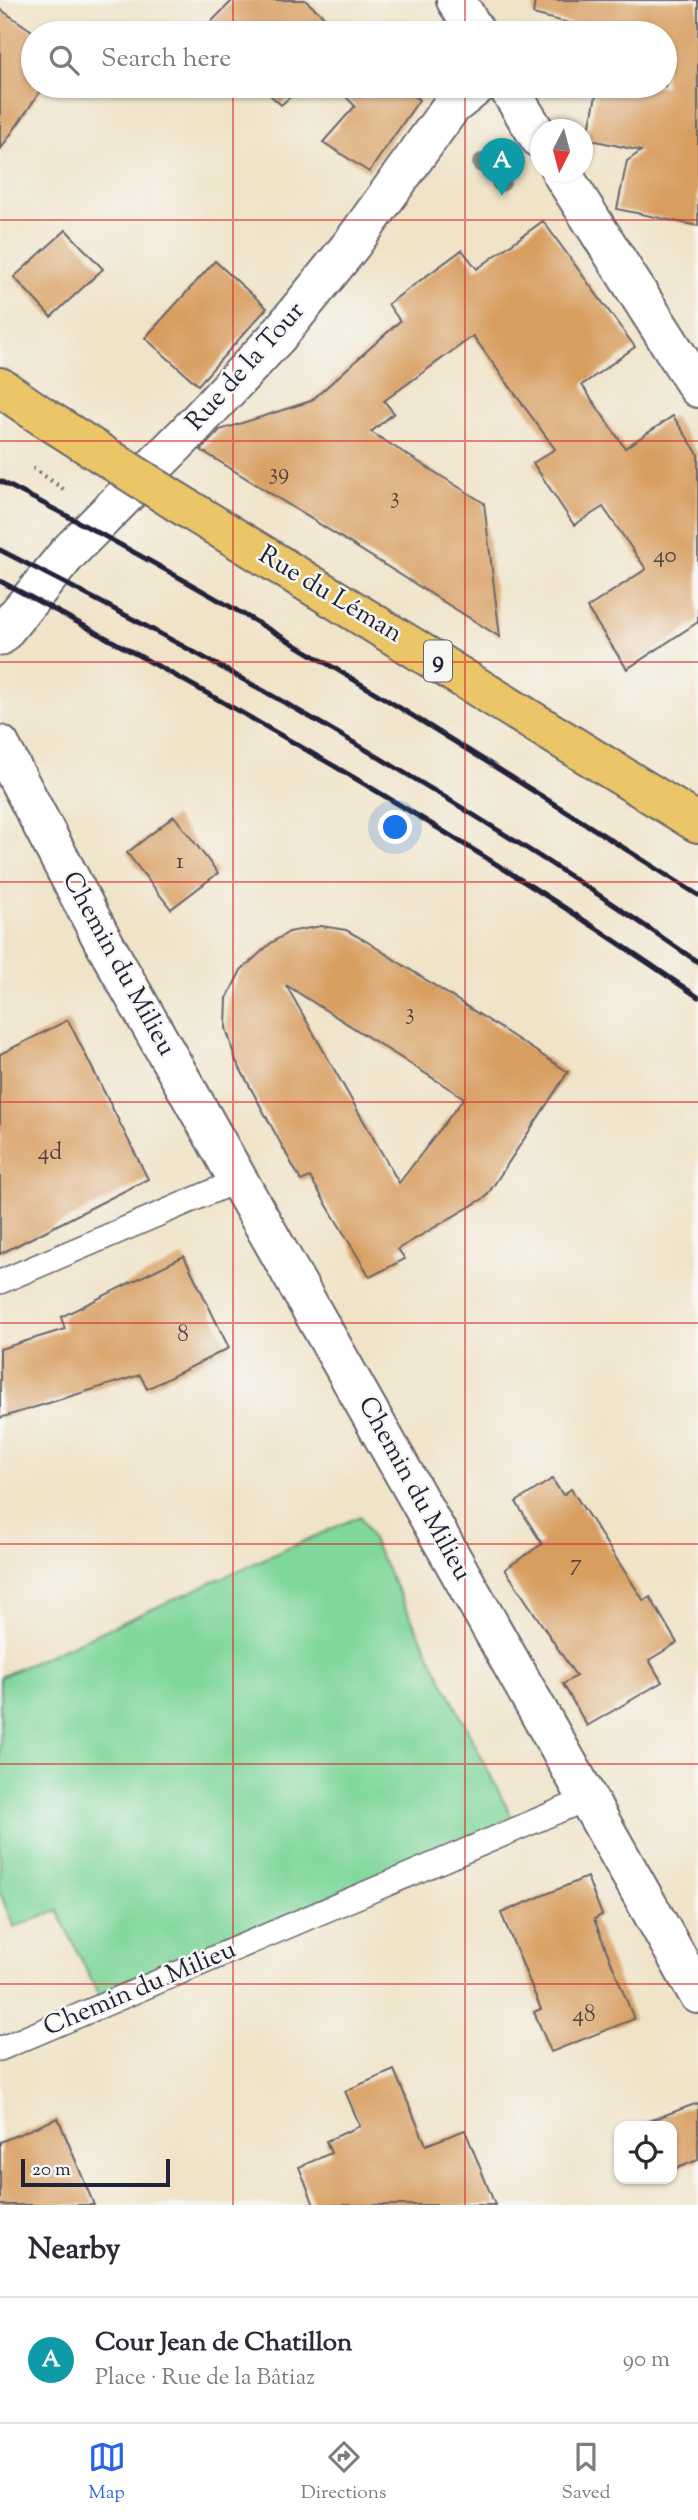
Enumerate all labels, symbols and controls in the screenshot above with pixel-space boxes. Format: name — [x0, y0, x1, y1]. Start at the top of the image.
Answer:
search box — [21, 21, 677, 98]
icon: search — [45, 41, 83, 79]
text: Search here — [101, 41, 231, 78]
north arrow — [530, 119, 593, 182]
pin: A — [479, 138, 525, 196]
street label: Rue de la Tour — [178, 294, 314, 440]
house number: 39 — [269, 457, 289, 490]
house number: 3 — [390, 481, 400, 514]
street label: Rue du Léman — [251, 537, 409, 653]
house number: 40 — [653, 540, 677, 573]
road number: 9 — [424, 640, 452, 682]
your location — [378, 810, 412, 844]
house number: 1 — [176, 846, 184, 879]
street label: Chemin du Milieu — [52, 865, 184, 1063]
house number: 3 — [405, 997, 415, 1030]
house number: 4d — [38, 1137, 62, 1170]
house number: 8 — [177, 1319, 189, 1352]
street label: Chemin du Milieu — [348, 1390, 480, 1588]
house number: 7 — [570, 1548, 582, 1581]
street label: Chemin du Milieu — [38, 1932, 242, 2046]
house number: 48 — [572, 1999, 596, 2032]
map controls — [614, 2121, 677, 2184]
button: locate — [614, 2121, 677, 2184]
scale bar — [21, 2156, 170, 2188]
text: 20 m — [32, 2157, 71, 2184]
text: Nearby — [28, 2229, 120, 2272]
text: Cour Jean de Chatillon — [95, 2325, 352, 2362]
text: A — [42, 2344, 60, 2377]
text: 90 m — [623, 2344, 670, 2377]
text: Place · Rue de la Bâtiaz — [95, 2362, 315, 2395]
tab: Map — [88, 2438, 126, 2507]
tab: Directions — [301, 2438, 386, 2507]
tab: Saved — [562, 2438, 610, 2507]

